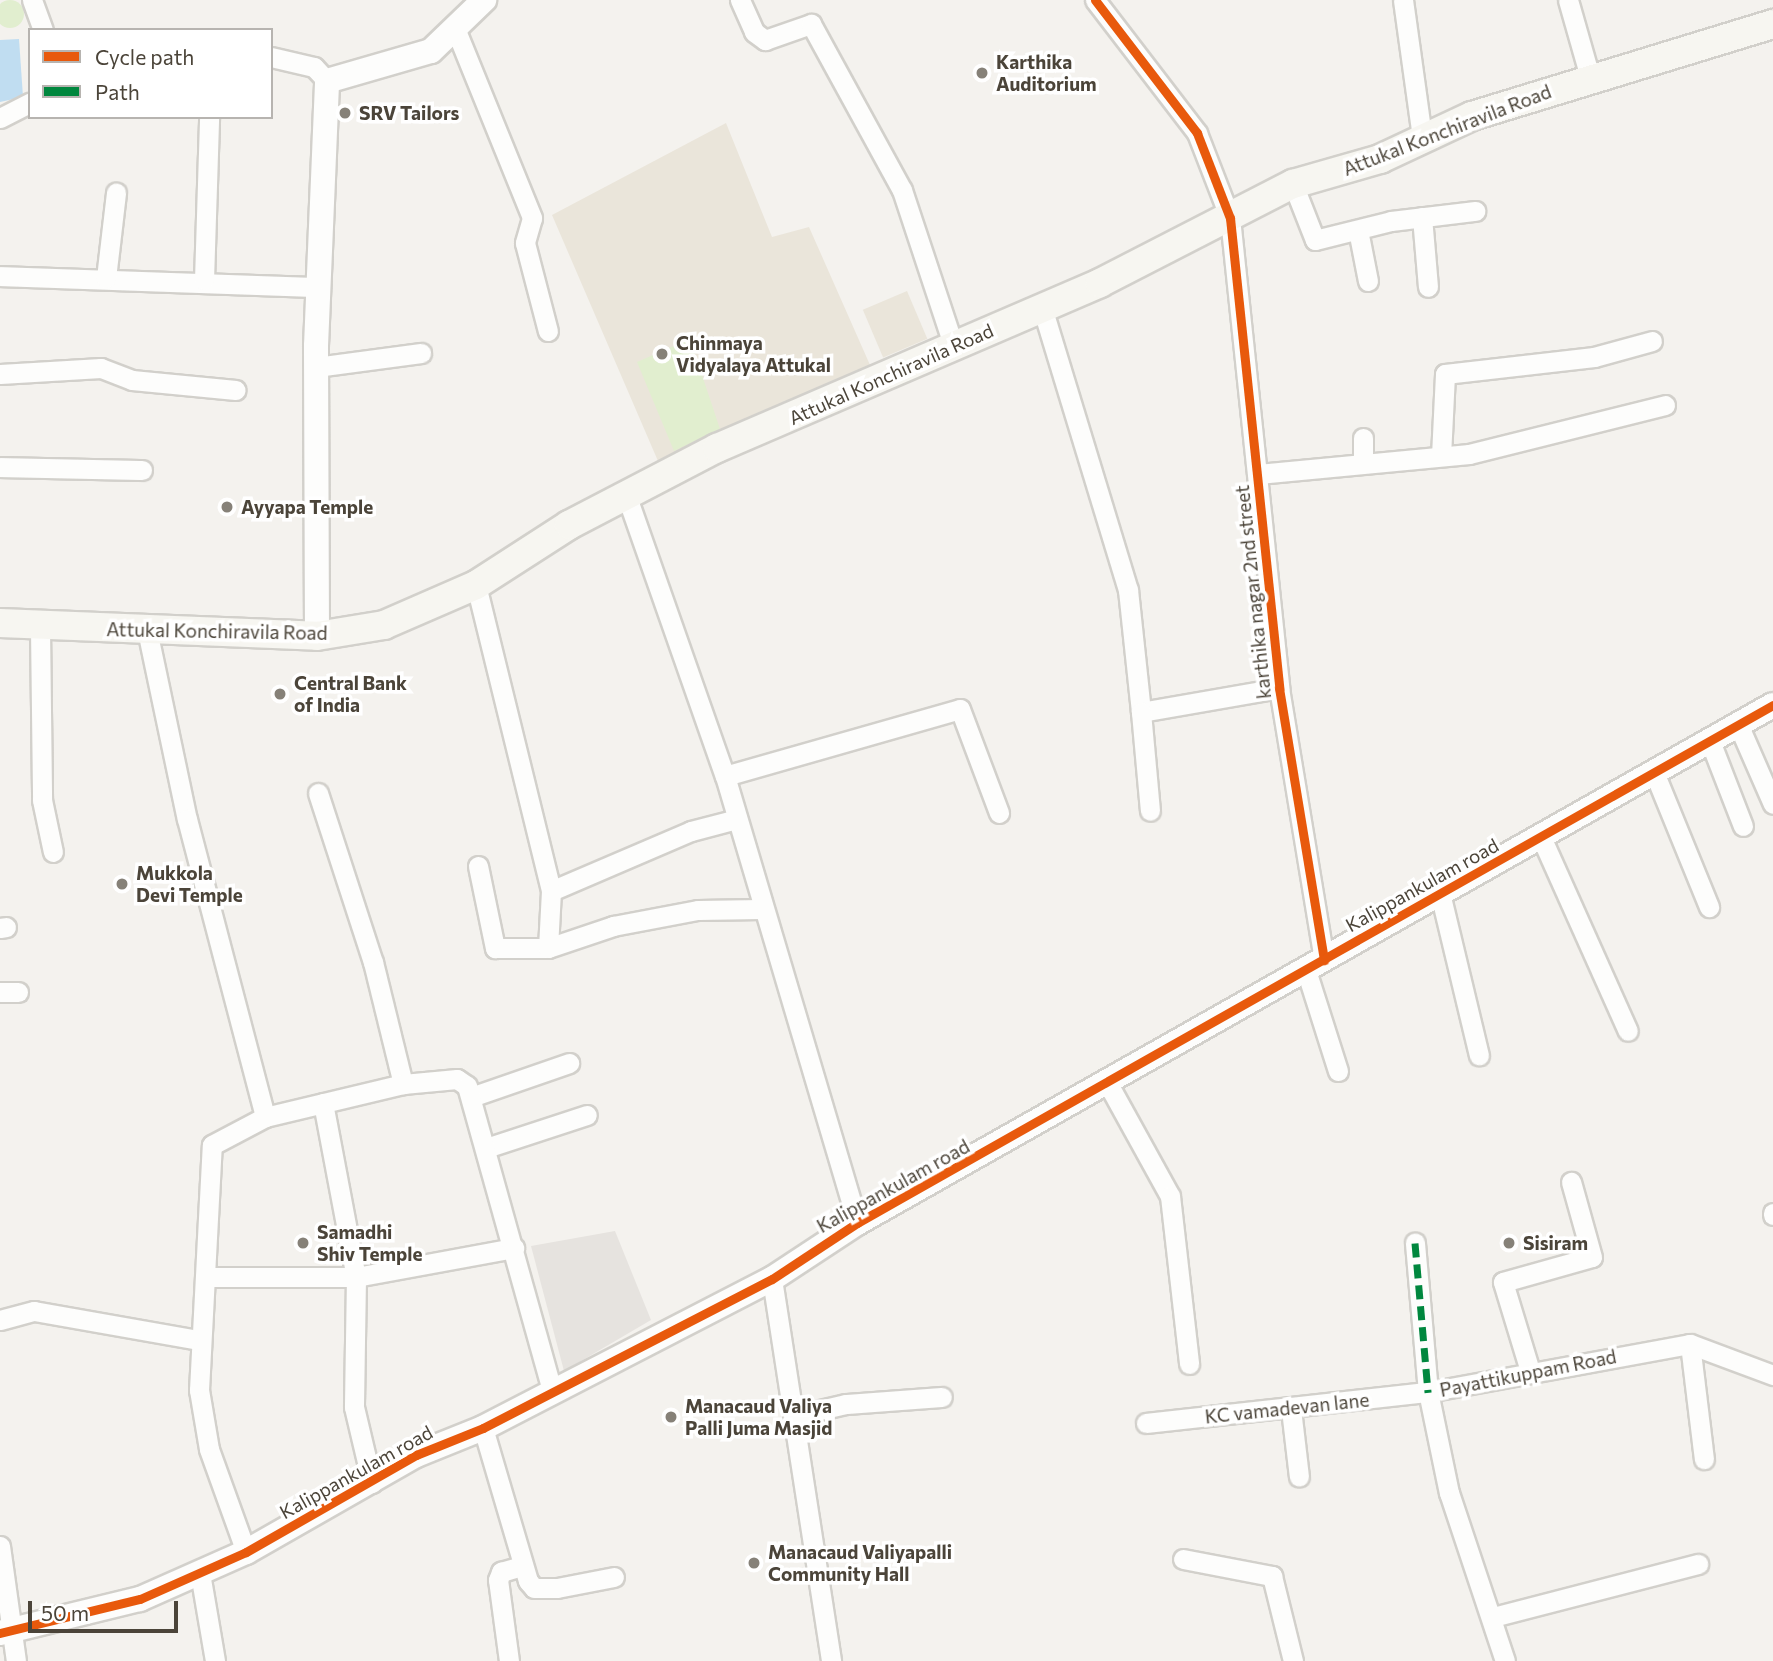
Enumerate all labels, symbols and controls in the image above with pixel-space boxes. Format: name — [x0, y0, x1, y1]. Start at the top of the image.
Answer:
legend — [28, 28, 273, 119]
text: Cycle path — [95, 44, 194, 69]
place label: Karthika Auditorium — [996, 51, 1097, 95]
marker: Karthika Auditorium — [974, 65, 990, 81]
text: Path — [95, 79, 140, 104]
street label: Attukal Konchiravila Road — [1340, 80, 1554, 180]
place label: SRV Tailors — [359, 102, 459, 124]
marker: SRV Tailors — [337, 105, 353, 121]
street label: Attukal Konchiravila Road — [785, 319, 997, 429]
place label: Chinmaya Vidyalaya Attukal — [676, 332, 831, 376]
marker: Chinmaya Vidyalaya Attukal — [654, 346, 670, 362]
street label: karthika nagar 2nd street — [1230, 484, 1276, 700]
place label: Ayyapa Temple — [241, 496, 373, 518]
marker: Ayyapa Temple — [219, 499, 235, 515]
street label: Attukal Konchiravila Road — [106, 618, 328, 644]
place label: Central Bank of India — [294, 672, 407, 716]
marker: Central Bank of India — [272, 686, 288, 702]
street label: Kalippankulam road — [1342, 834, 1502, 936]
place label: Mukkola Devi Temple — [136, 862, 243, 906]
marker: Mukkola Devi Temple — [114, 876, 130, 892]
street label: Kalippankulam road — [813, 1135, 973, 1237]
place label: Samadhi Shiv Temple — [317, 1221, 423, 1265]
place label: Sisiram — [1523, 1232, 1588, 1254]
marker: Samadhi Shiv Temple — [295, 1235, 311, 1251]
marker: Sisiram — [1501, 1235, 1517, 1251]
street label: Payattikuppam Road — [1438, 1345, 1618, 1401]
street label: KC vamadevan lane — [1204, 1388, 1370, 1428]
place label: Manacaud Valiya Palli Juma Masjid — [685, 1395, 832, 1439]
marker: Manacaud Valiya Palli Juma Masjid — [663, 1409, 679, 1425]
street label: Kalippankulam road — [276, 1421, 436, 1523]
place label: Manacaud Valiyapalli Community Hall — [768, 1541, 952, 1585]
marker: Manacaud Valiyapalli Community Hall — [746, 1555, 762, 1571]
scale bar — [32, 1588, 182, 1632]
text: 50 m — [41, 1600, 89, 1625]

